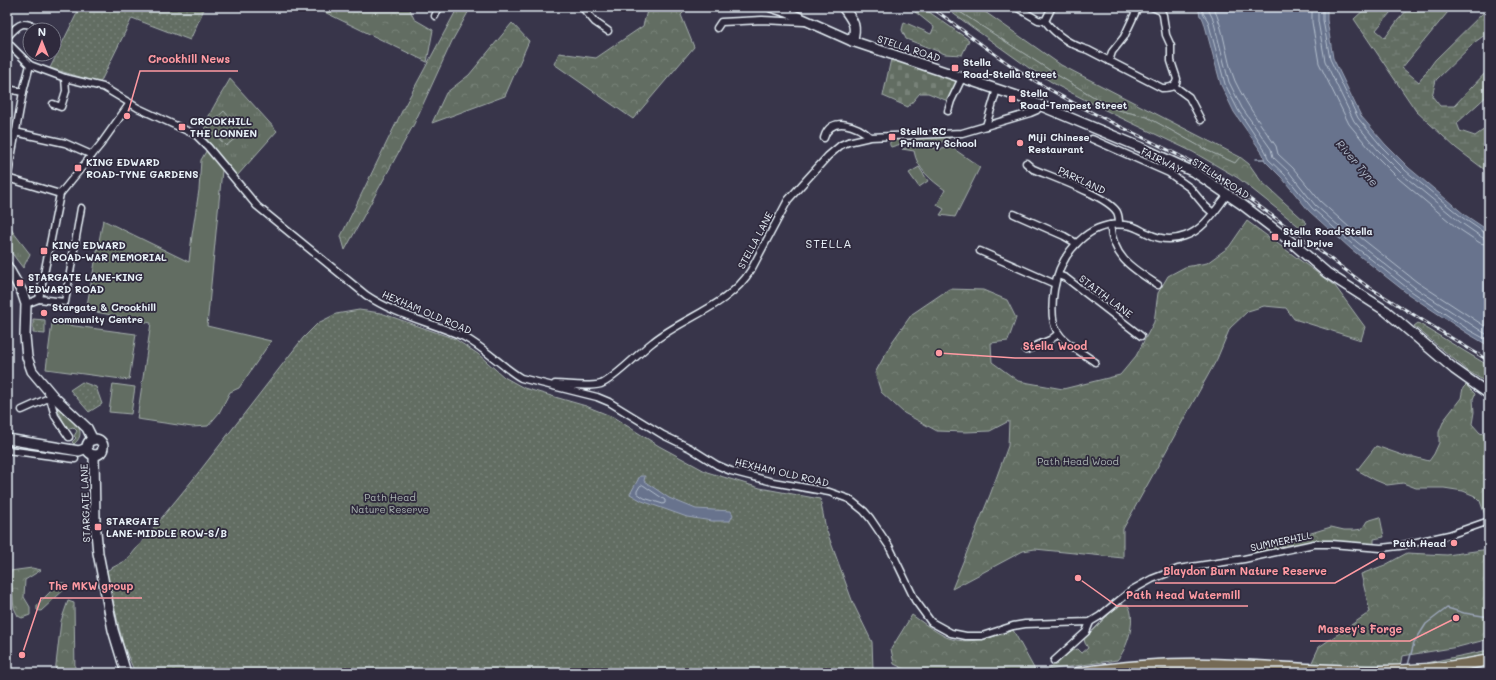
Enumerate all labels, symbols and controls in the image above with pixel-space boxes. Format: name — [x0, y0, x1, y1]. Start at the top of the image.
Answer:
north arrow — [22, 22, 62, 62]
text: N — [38, 24, 46, 39]
street label: STELLA ROAD — [876, 31, 943, 65]
callout: Crookhill News — [140, 48, 238, 71]
text: Crookhill News — [148, 51, 231, 66]
place label: Stella Road-Stella Street — [963, 55, 1057, 81]
marker: Stella Road-Stella Street — [950, 63, 960, 73]
place label: Stella Road-Tempest Street — [1020, 86, 1128, 112]
marker: Stella Road-Tempest Street — [1007, 94, 1017, 104]
place label: CROOKHILL THE LONNEN — [190, 114, 257, 140]
marker: CROOKHILL THE LONNEN — [177, 122, 187, 132]
place label: Stella RC Primary School — [900, 124, 977, 150]
place label: Miji Chinese Restaurant — [1028, 130, 1090, 156]
marker: Stella RC Primary School — [887, 132, 897, 142]
water label: River Tyne — [1333, 136, 1382, 189]
marker: Miji Chinese Restaurant — [1015, 138, 1025, 148]
street label: FAIRWAY — [1139, 144, 1185, 176]
street label: STELLA ROAD — [1190, 154, 1252, 202]
place label: KING EDWARD ROAD-TYNE GARDENS — [86, 155, 198, 181]
marker: KING EDWARD ROAD-TYNE GARDENS — [73, 163, 83, 173]
street label: PARKLAND — [1056, 163, 1108, 197]
street label: STELLA LANE — [734, 209, 776, 271]
place label: Stella Road-Stella Hall Drive — [1283, 224, 1373, 250]
marker: Stella Road-Stella Hall Drive — [1270, 232, 1280, 242]
district label: STELLA — [805, 235, 853, 251]
place label: KING EDWARD ROAD-WAR MEMORIAL — [52, 238, 167, 264]
marker: KING EDWARD ROAD-WAR MEMORIAL — [39, 246, 49, 256]
place label: STARGATE LANE-KING EDWARD ROAD — [28, 270, 143, 296]
street label: STAITH LANE — [1076, 271, 1136, 321]
marker: STARGATE LANE-KING EDWARD ROAD — [15, 278, 25, 288]
street label: HEXHAM OLD ROAD — [380, 287, 474, 337]
place label: Stargate & Crookhill community Centre — [52, 300, 156, 326]
marker: Stargate & Crookhill community Centre — [39, 308, 49, 318]
callout: Stella Wood — [1015, 335, 1095, 358]
text: Stella Wood — [1023, 338, 1087, 353]
street label: HEXHAM OLD ROAD — [734, 454, 831, 490]
park label: Path Head Wood — [1037, 454, 1119, 468]
street label: STARGATE LANE — [77, 463, 93, 543]
park label: Path Head Nature Reserve — [351, 490, 429, 516]
place label: STARGATE LANE-MIDDLE ROW-S/B — [106, 514, 227, 540]
marker: STARGATE LANE-MIDDLE ROW-S/B — [93, 522, 103, 532]
street label: SUMMERHILL — [1249, 528, 1314, 554]
place label: Path Head — [1393, 536, 1447, 550]
marker: Path Head — [1449, 538, 1459, 548]
callout: Blaydon Burn Nature Reserve — [1155, 560, 1335, 583]
text: Blaydon Burn Nature Reserve — [1163, 563, 1327, 578]
callout: The MKW group — [41, 575, 142, 598]
text: The MKW group — [48, 578, 134, 593]
callout: Path Head Watermill — [1117, 583, 1248, 606]
text: Path Head Watermill — [1126, 587, 1240, 602]
callout: Massey's Forge — [1310, 618, 1410, 641]
text: Massey's Forge — [1318, 621, 1403, 636]

